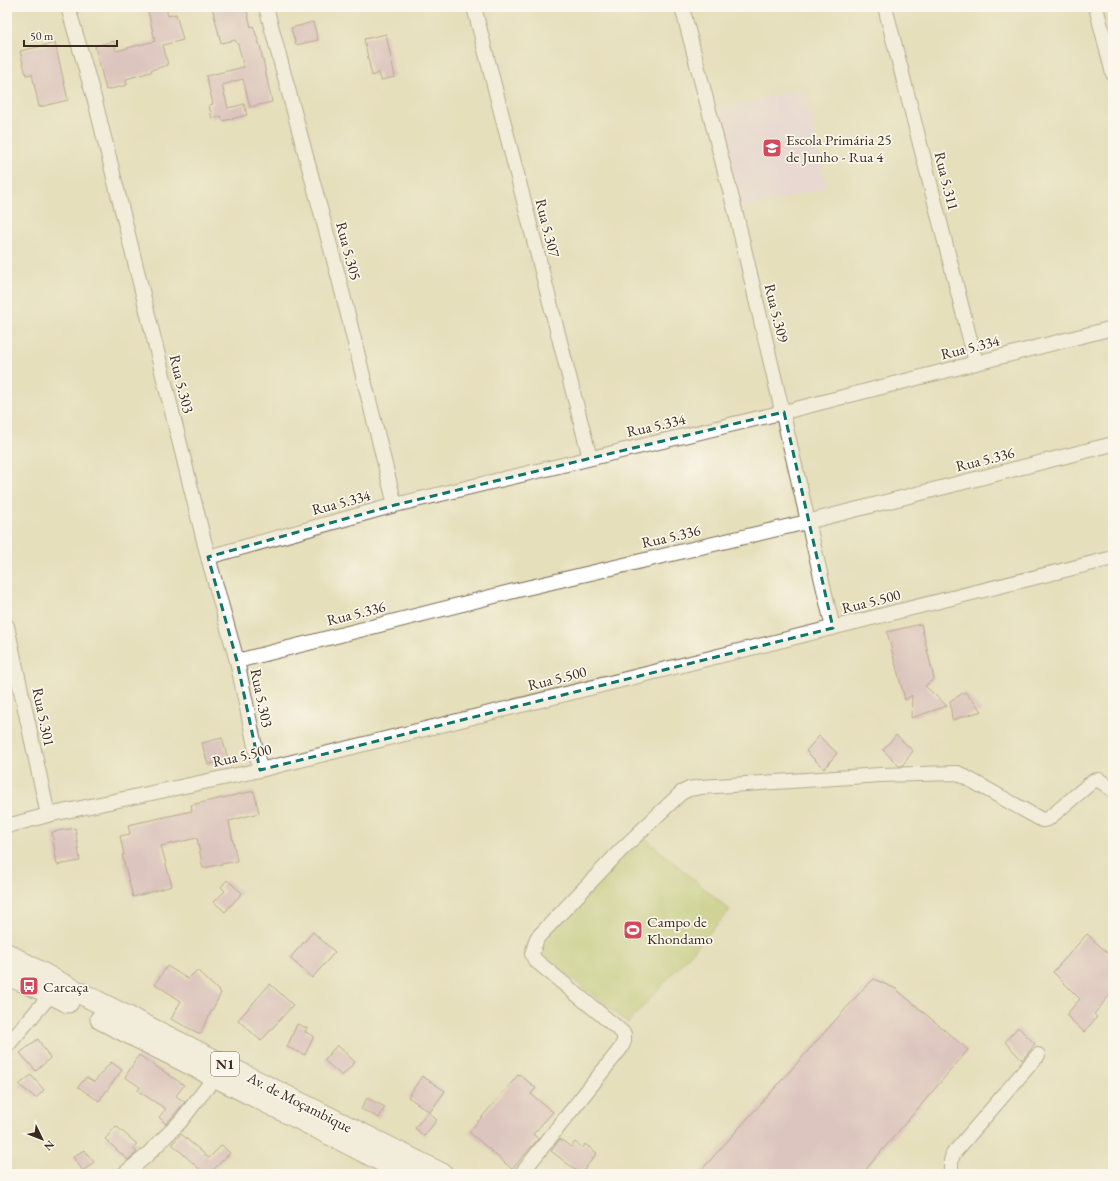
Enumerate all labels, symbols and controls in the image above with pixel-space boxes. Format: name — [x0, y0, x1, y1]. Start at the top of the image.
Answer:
scale bar — [24, 22, 117, 48]
text: 50 m — [30, 28, 54, 44]
place label: Escola Primária 25 de Junho - Rua 4 — [786, 130, 892, 166]
school or university icon: Escola Primária 25 de Junho - Rua 4 — [761, 137, 783, 159]
street label: Rua 5.311 — [931, 150, 963, 212]
street label: Rua 5.307 — [532, 197, 565, 260]
street label: Rua 5.305 — [332, 220, 366, 282]
street label: Rua 5.309 — [761, 282, 793, 344]
street label: Rua 5.334 — [939, 330, 1002, 363]
street label: Rua 5.303 — [166, 353, 198, 415]
street label: Rua 5.334 — [625, 409, 688, 441]
street label: Rua 5.336 — [954, 443, 1016, 475]
street label: Rua 5.334 — [310, 485, 373, 519]
street label: Rua 5.336 — [640, 520, 702, 552]
street label: Rua 5.500 — [840, 585, 902, 617]
street label: Rua 5.336 — [325, 597, 387, 629]
street label: Rua 5.500 — [526, 662, 588, 694]
street label: Rua 5.303 — [246, 667, 278, 729]
street label: Rua 5.301 — [28, 686, 60, 748]
street label: Rua 5.500 — [211, 739, 273, 771]
place label: Campo de Khondamo — [647, 912, 713, 948]
sports icon: Campo de Khondamo — [622, 919, 644, 941]
bus stop icon: Carcaça — [18, 975, 40, 997]
place label: Carcaça — [43, 977, 88, 996]
road number: N1 — [211, 1052, 239, 1076]
street label: Av. de Moçambique — [244, 1067, 356, 1137]
north arrow — [22, 1119, 62, 1159]
text: N — [41, 1138, 57, 1154]

